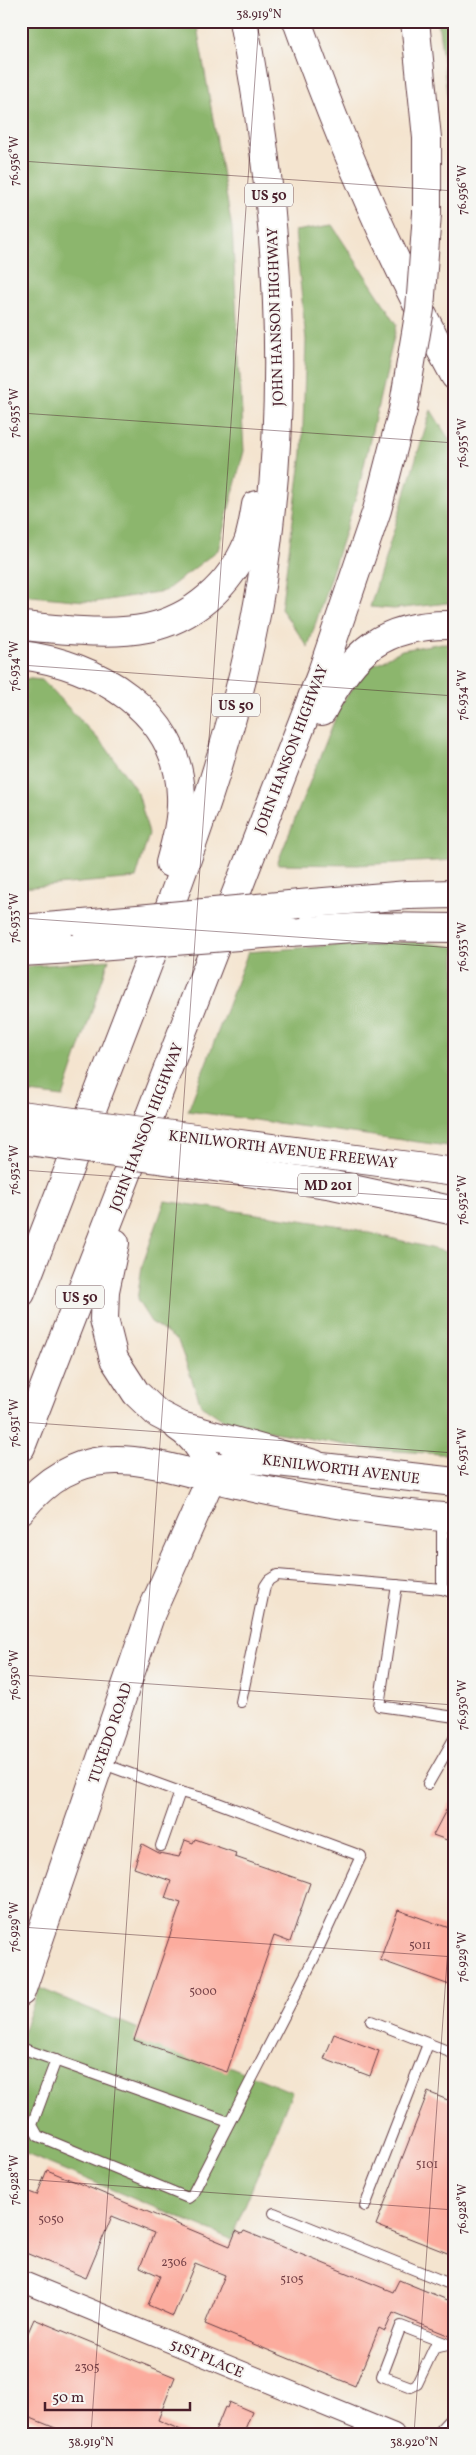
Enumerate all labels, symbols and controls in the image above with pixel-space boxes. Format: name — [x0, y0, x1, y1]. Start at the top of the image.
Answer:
text: 38.919°N — [236, 7, 282, 23]
text: 76.936°W — [7, 136, 23, 186]
text: 76.936°W — [455, 165, 471, 215]
road number: US 50 — [245, 184, 293, 206]
street label: JOHN HANSON HIGHWAY — [263, 227, 290, 407]
text: 76.935°W — [7, 388, 23, 438]
text: 76.935°W — [455, 418, 471, 468]
text: 76.934°W — [7, 641, 23, 691]
street label: JOHN HANSON HIGHWAY — [251, 662, 334, 837]
text: 76.934°W — [455, 670, 471, 720]
road number: US 50 — [212, 694, 260, 716]
text: 76.933°W — [7, 893, 23, 943]
text: 76.933°W — [455, 922, 471, 972]
street label: JOHN HANSON HIGHWAY — [106, 1040, 189, 1215]
street label: KENILWORTH AVENUE FREEWAY — [167, 1126, 399, 1175]
text: 76.932°W — [7, 1145, 23, 1195]
road number: MD 201 — [298, 1174, 358, 1196]
text: 76.932°W — [455, 1175, 471, 1225]
road number: US 50 — [56, 1285, 104, 1308]
text: 76.931°W — [7, 1399, 23, 1447]
text: 76.931°W — [455, 1428, 471, 1476]
street label: KENILWORTH AVENUE — [261, 1450, 421, 1491]
text: 76.930°W — [7, 1650, 23, 1700]
street label: TUXEDO ROAD — [84, 1680, 138, 1787]
text: 76.930°W — [455, 1680, 471, 1730]
text: 76.929°W — [7, 1902, 23, 1952]
text: 76.929°W — [455, 1932, 471, 1982]
house number: 5011 — [409, 1938, 431, 1954]
house number: 5000 — [189, 1984, 217, 2000]
text: 76.928°W — [7, 2155, 23, 2205]
house number: 5101 — [416, 2157, 438, 2173]
text: 76.928°W — [455, 2184, 471, 2234]
house number: 5050 — [38, 2212, 64, 2228]
house number: 2306 — [161, 2255, 187, 2271]
house number: 5105 — [280, 2272, 304, 2288]
street label: 51ST PLACE — [166, 2334, 247, 2384]
house number: 2305 — [75, 2360, 100, 2376]
scale bar — [45, 2380, 190, 2412]
text: 50 m — [52, 2388, 84, 2409]
text: 38.919°N — [68, 2435, 114, 2451]
text: 38.920°N — [390, 2435, 438, 2451]

